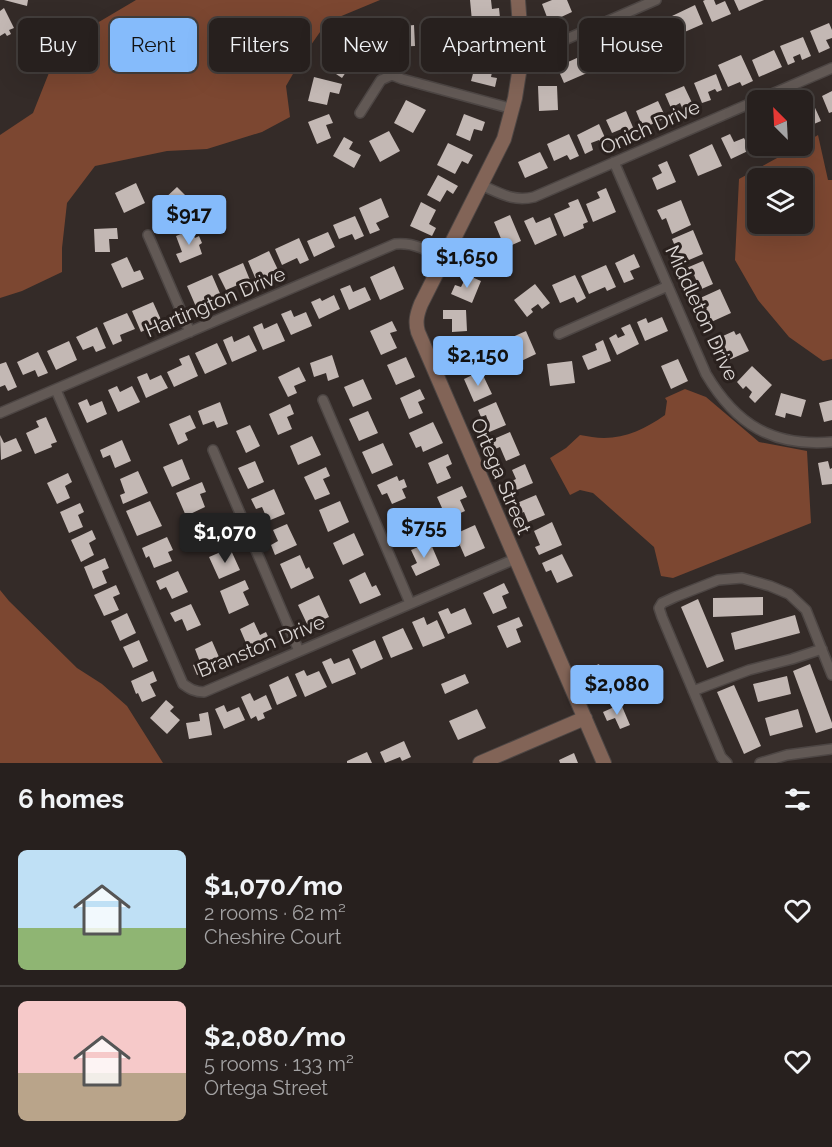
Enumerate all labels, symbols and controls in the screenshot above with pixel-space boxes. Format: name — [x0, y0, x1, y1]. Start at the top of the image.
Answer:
chip: Buy — [18, 18, 98, 72]
chip: Rent — [110, 18, 197, 72]
chip: Filters — [209, 18, 310, 72]
chip: New — [322, 18, 409, 72]
chip: Apartment — [421, 18, 567, 72]
chip: House — [579, 18, 684, 72]
north arrow — [747, 90, 813, 156]
map controls — [747, 90, 813, 234]
street label: Onich Drive — [597, 94, 704, 160]
button: layers — [747, 168, 813, 234]
pin: $917 — [153, 195, 225, 246]
text: $917 — [166, 202, 212, 226]
pin: $1,650 — [418, 238, 516, 289]
street label: Middleton Drive — [660, 241, 744, 385]
text: $1,650 — [436, 245, 498, 269]
street label: Hartington Drive — [141, 261, 289, 342]
pin: $2,150 — [429, 336, 527, 387]
text: $2,150 — [447, 343, 509, 367]
street label: Ortega Street — [466, 414, 536, 538]
pin: $755 — [388, 508, 460, 559]
pin: $1,070 — [176, 513, 274, 564]
text: $755 — [401, 515, 447, 539]
text: $1,070 — [194, 520, 256, 544]
street label: Branston Drive — [194, 609, 329, 682]
pin: $2,080 — [568, 665, 666, 716]
text: $2,080 — [584, 672, 650, 696]
icon: filters — [781, 783, 814, 816]
text: 6 homes — [18, 784, 124, 814]
text: $1,070/mo — [204, 871, 343, 901]
icon: home — [66, 874, 138, 946]
icon: heart — [781, 894, 814, 927]
text: 2 rooms · 62 m² — [204, 901, 346, 925]
text: Cheshire Court — [204, 925, 342, 949]
text: $2,080/mo — [204, 1022, 346, 1052]
icon: home — [66, 1025, 138, 1097]
icon: heart — [781, 1045, 814, 1078]
text: 5 rooms · 133 m² — [204, 1052, 354, 1076]
text: Ortega Street — [204, 1076, 328, 1100]

